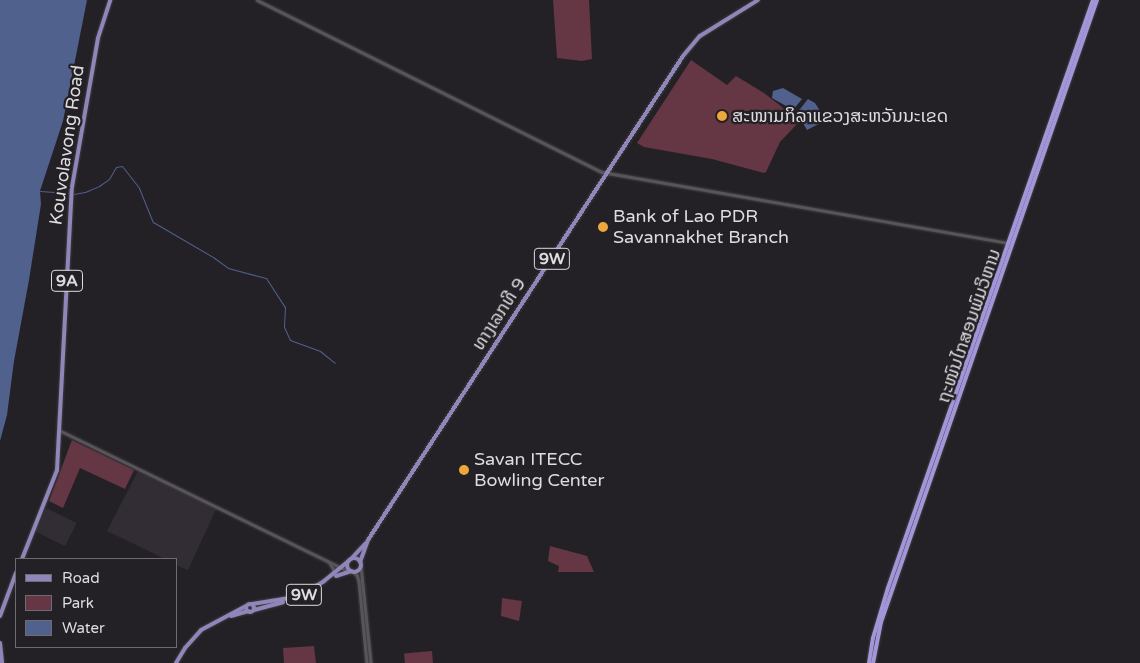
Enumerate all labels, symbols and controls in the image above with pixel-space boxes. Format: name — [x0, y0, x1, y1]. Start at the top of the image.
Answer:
street label: Kouvolavong Road — [45, 64, 89, 226]
place label: ສະໜາມກິລາແຂວງສະຫວັນນະເຂດ — [732, 105, 948, 127]
marker: ສະໜາມກິລາແຂວງສະຫວັນນະເຂດ — [716, 110, 728, 122]
place label: Bank of Lao PDR Savannakhet Branch — [613, 206, 789, 248]
marker: Bank of Lao PDR Savannakhet Branch — [597, 221, 609, 233]
road number: 9W — [533, 245, 571, 272]
street label: ຖະໜົນໄກສອນພົມວິຫານ — [932, 246, 1006, 406]
road number: 9A — [51, 268, 83, 294]
street label: ທາງເລກທີ 9 — [468, 274, 530, 354]
place label: Savan ITECC Bowling Center — [474, 449, 604, 492]
marker: Savan ITECC Bowling Center — [458, 464, 470, 476]
legend — [15, 558, 178, 648]
text: Road — [62, 569, 100, 587]
road number: 9W — [285, 582, 323, 608]
text: Park — [62, 594, 94, 612]
text: Water — [62, 619, 105, 637]

